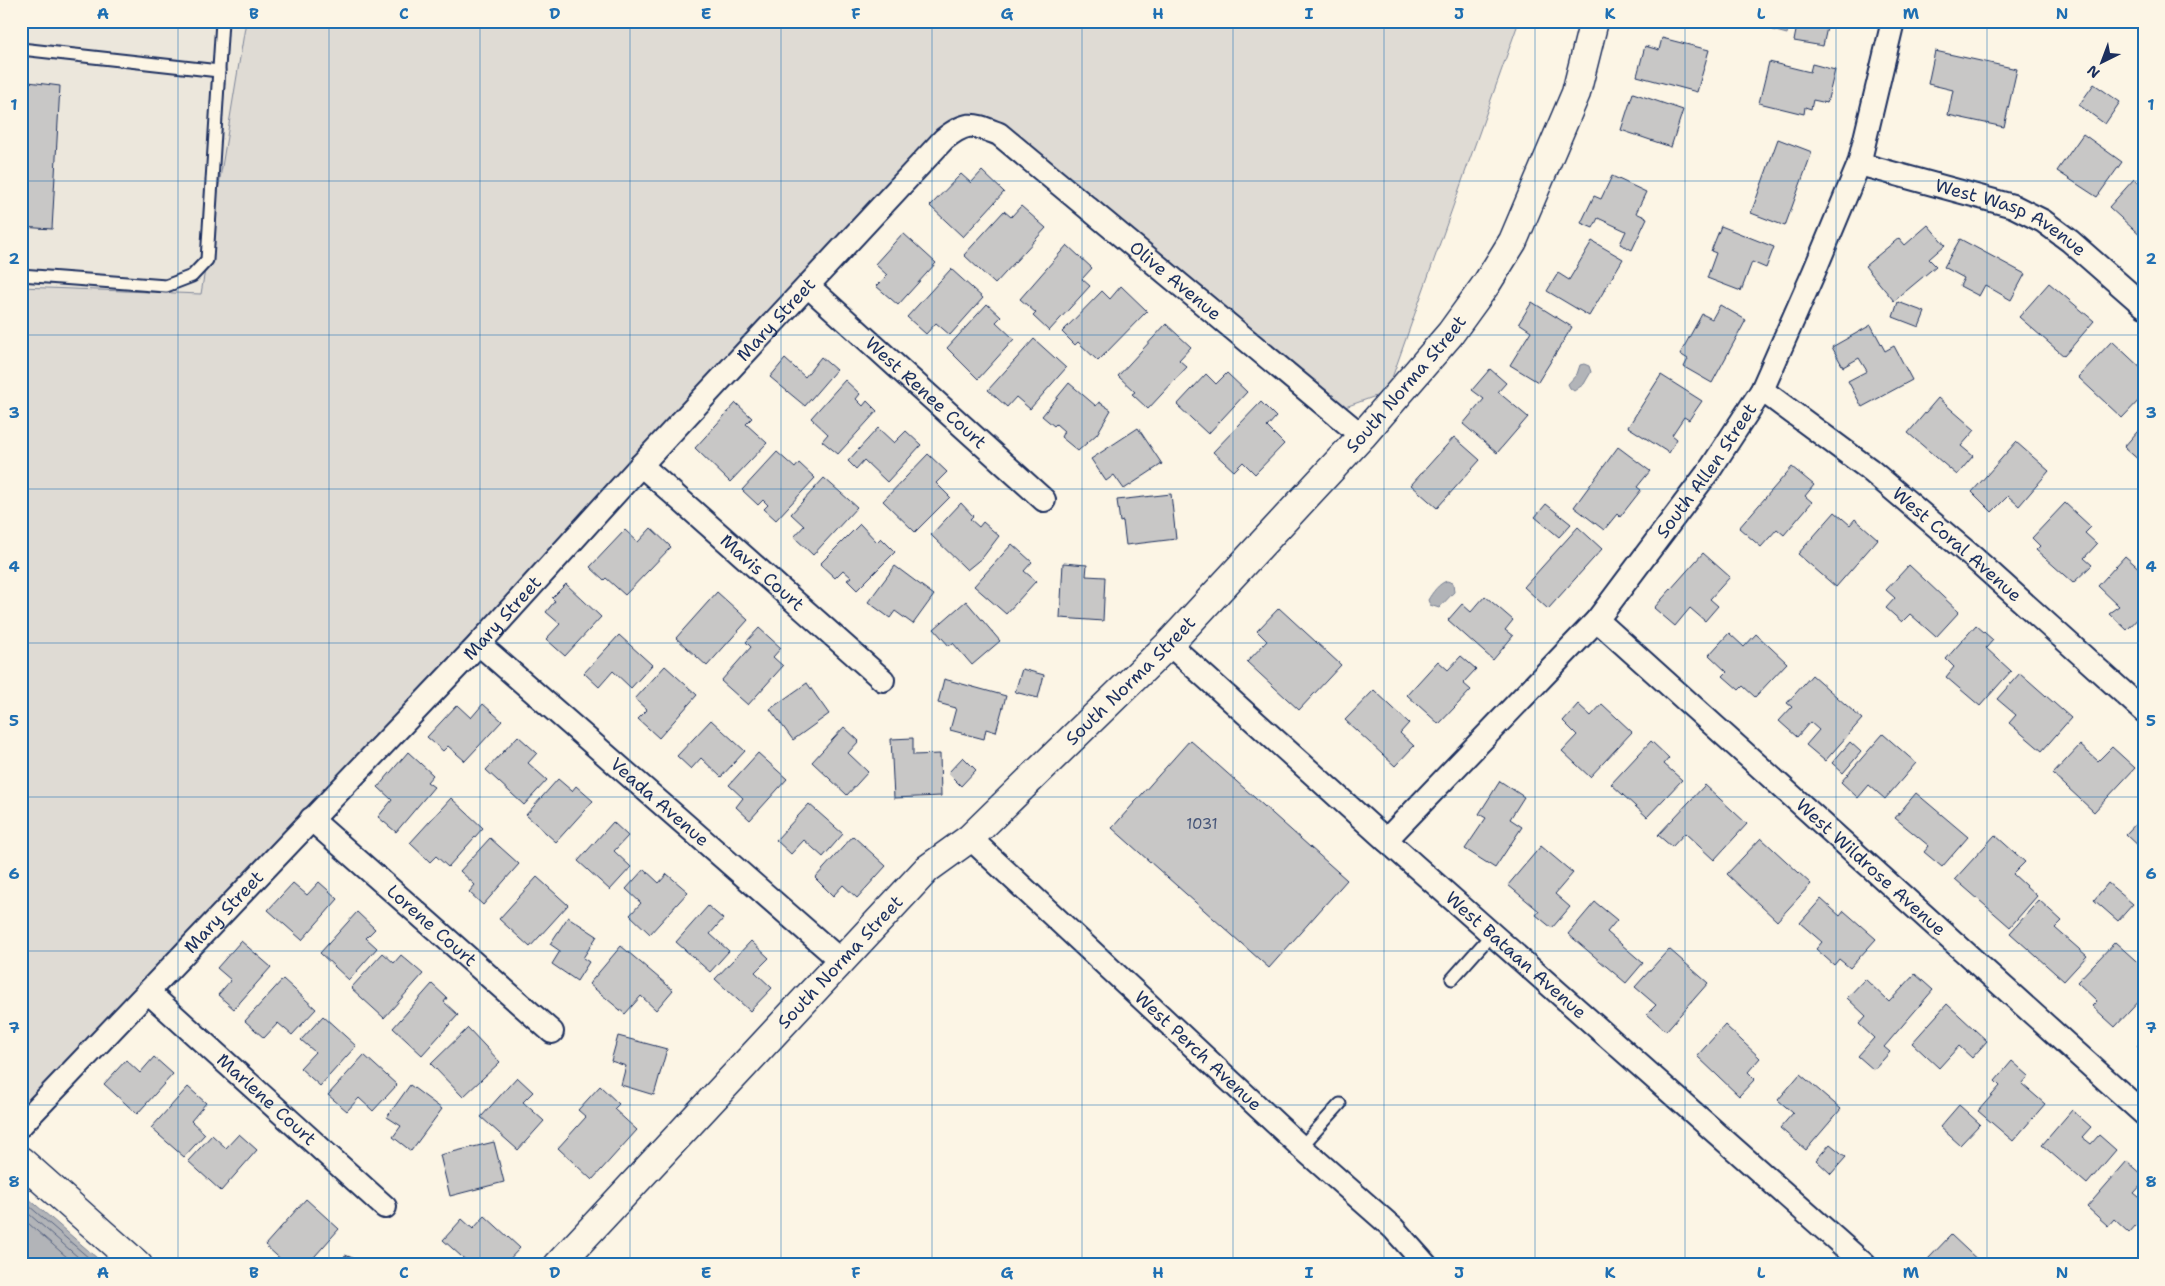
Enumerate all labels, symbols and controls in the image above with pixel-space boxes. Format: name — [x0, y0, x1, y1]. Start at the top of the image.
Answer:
text: A — [97, 3, 109, 24]
text: B — [249, 3, 259, 24]
text: C — [399, 3, 409, 24]
text: D — [549, 3, 561, 24]
text: E — [701, 3, 711, 24]
text: F — [851, 3, 861, 24]
text: G — [1001, 3, 1014, 24]
text: H — [1152, 3, 1164, 24]
text: I — [1305, 3, 1314, 24]
text: J — [1454, 3, 1464, 24]
text: K — [1605, 3, 1616, 24]
text: L — [1757, 3, 1766, 24]
text: M — [1903, 3, 1920, 24]
text: N — [2056, 3, 2068, 24]
north arrow — [2078, 38, 2128, 88]
text: N — [2083, 61, 2103, 82]
text: 1 — [10, 94, 18, 115]
text: 1 — [2147, 94, 2155, 115]
street label: West Wasp Avenue — [1932, 173, 2091, 262]
street label: Olive Avenue — [1124, 235, 1226, 326]
text: 2 — [8, 248, 20, 269]
text: 2 — [2145, 248, 2157, 269]
street label: Mary Street — [731, 273, 821, 367]
street label: South Norma Street — [1340, 310, 1472, 458]
street label: West Renee Court — [860, 331, 992, 454]
street label: South Allen Street — [1651, 398, 1762, 543]
text: 3 — [8, 402, 20, 423]
text: 3 — [2145, 402, 2157, 423]
street label: West Coral Avenue — [1887, 482, 2027, 607]
street label: Mavis Court — [715, 529, 809, 616]
text: 4 — [8, 556, 20, 577]
text: 4 — [2145, 556, 2157, 577]
street label: Mary Street — [458, 571, 547, 665]
street label: South Norma Street — [1060, 611, 1201, 750]
text: 5 — [9, 710, 19, 731]
text: 5 — [2146, 710, 2156, 731]
street label: Veada Avenue — [605, 752, 714, 852]
street label: West Wildrose Avenue — [1791, 793, 1951, 941]
house number: 1031 — [1186, 814, 1218, 834]
text: 6 — [8, 863, 20, 884]
text: 6 — [2145, 863, 2157, 884]
street label: Mary Street — [179, 865, 269, 959]
street label: Lorene Court — [381, 879, 482, 972]
street label: West Bataan Avenue — [1440, 886, 1591, 1024]
street label: South Norma Street — [772, 890, 908, 1034]
street label: West Perch Avenue — [1129, 986, 1267, 1116]
text: 7 — [8, 1017, 20, 1038]
text: 7 — [2145, 1017, 2157, 1038]
street label: Marlene Court — [212, 1048, 322, 1151]
text: 8 — [8, 1171, 20, 1192]
text: 8 — [2145, 1171, 2157, 1192]
text: A — [97, 1262, 109, 1283]
text: B — [249, 1262, 259, 1283]
text: C — [399, 1262, 409, 1283]
text: D — [549, 1262, 561, 1283]
text: E — [701, 1262, 711, 1283]
text: F — [851, 1262, 861, 1283]
text: G — [1001, 1262, 1014, 1283]
text: H — [1152, 1262, 1164, 1283]
text: I — [1305, 1262, 1314, 1283]
text: J — [1454, 1262, 1464, 1283]
text: K — [1605, 1262, 1616, 1283]
text: L — [1757, 1262, 1766, 1283]
text: M — [1903, 1262, 1920, 1283]
text: N — [2056, 1262, 2068, 1283]

